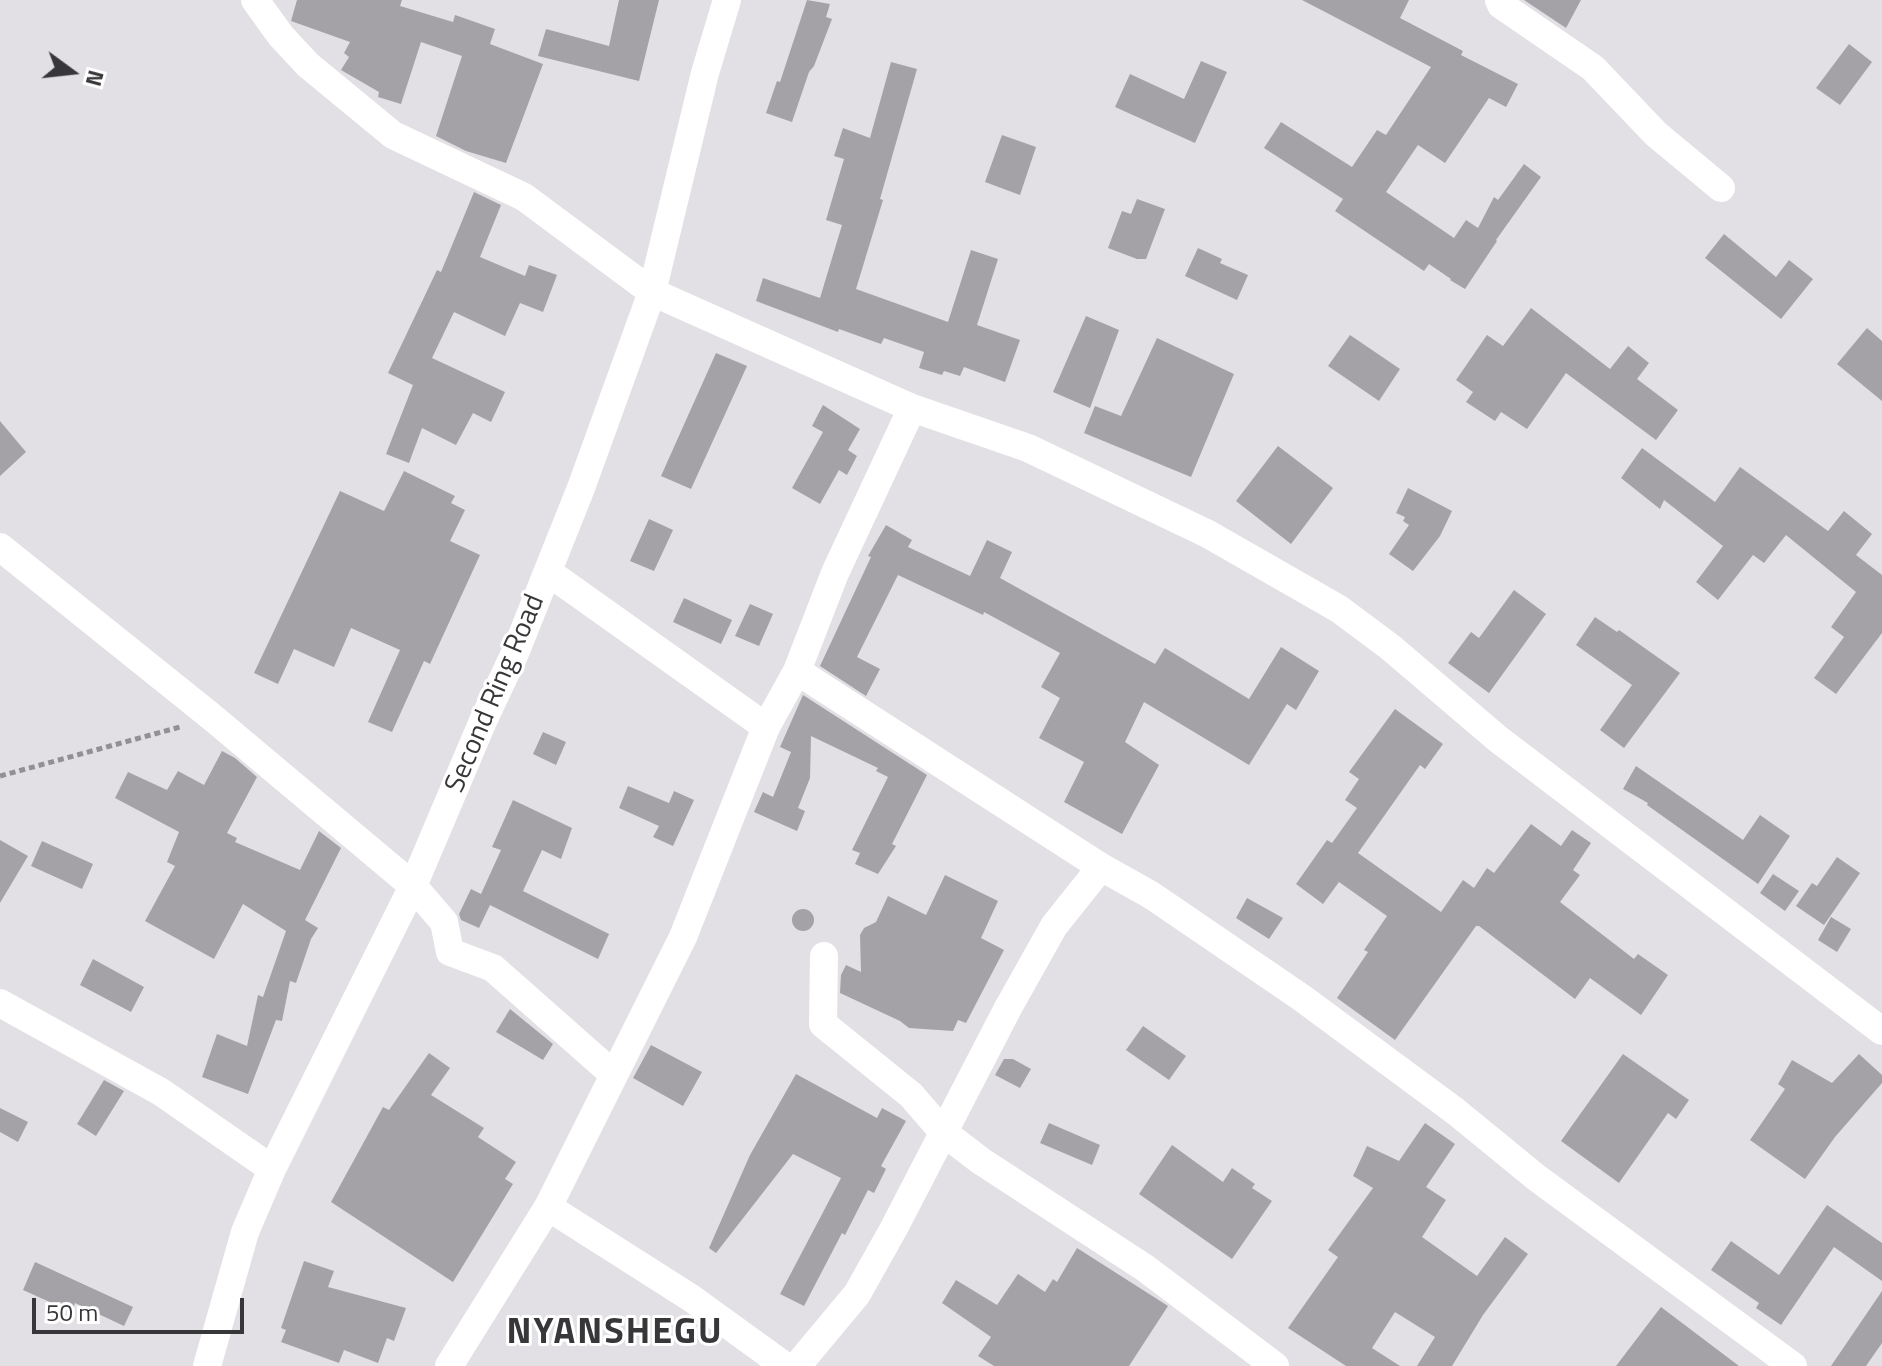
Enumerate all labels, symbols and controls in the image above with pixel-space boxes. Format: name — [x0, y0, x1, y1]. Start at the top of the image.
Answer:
north arrow — [32, 32, 112, 112]
text: N — [77, 66, 114, 90]
street label: Second Ring Road — [439, 590, 553, 798]
scale bar — [36, 1282, 248, 1332]
text: 50 m — [46, 1294, 98, 1330]
district label: NYANSHEGU — [507, 1312, 723, 1356]

